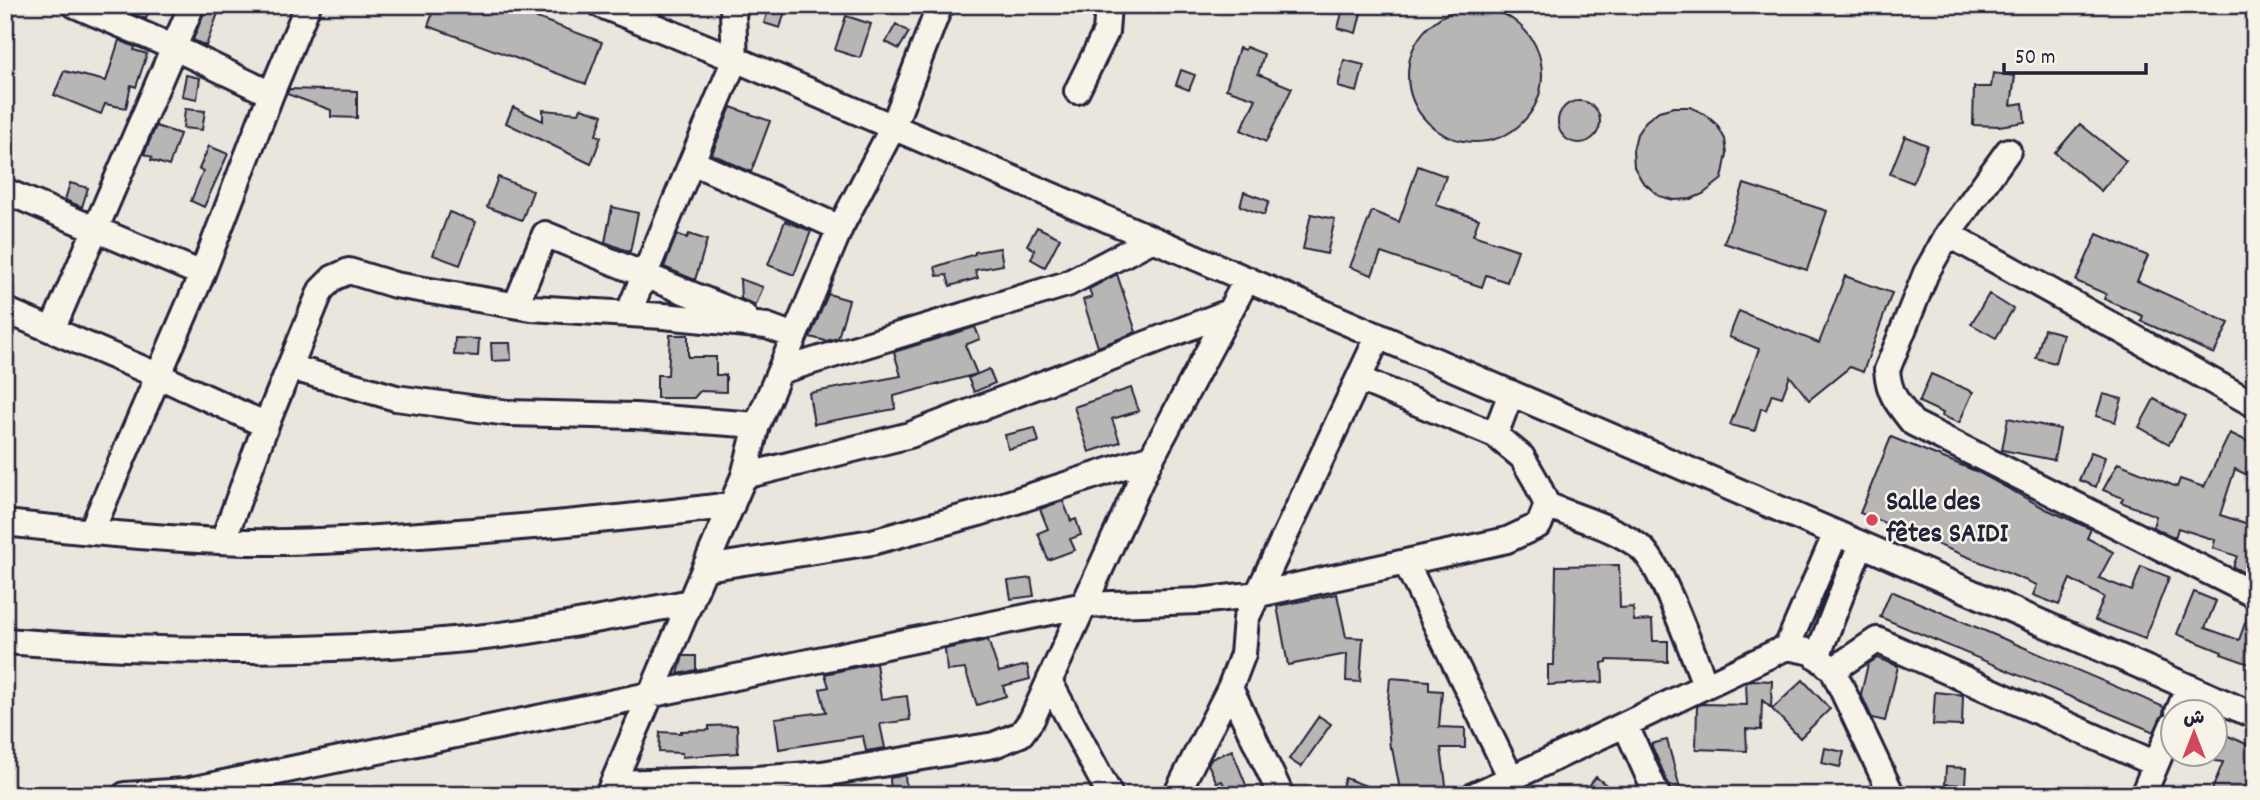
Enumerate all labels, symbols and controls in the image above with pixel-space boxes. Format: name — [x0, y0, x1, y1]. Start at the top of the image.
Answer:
scale bar — [2004, 32, 2146, 76]
text: 50 m — [2015, 44, 2055, 74]
place label: Salle des fêtes SAIDI — [1885, 484, 2009, 556]
marker: Salle des fêtes SAIDI — [1864, 512, 1880, 528]
north arrow — [2158, 698, 2228, 768]
text: ش — [2184, 706, 2205, 733]

